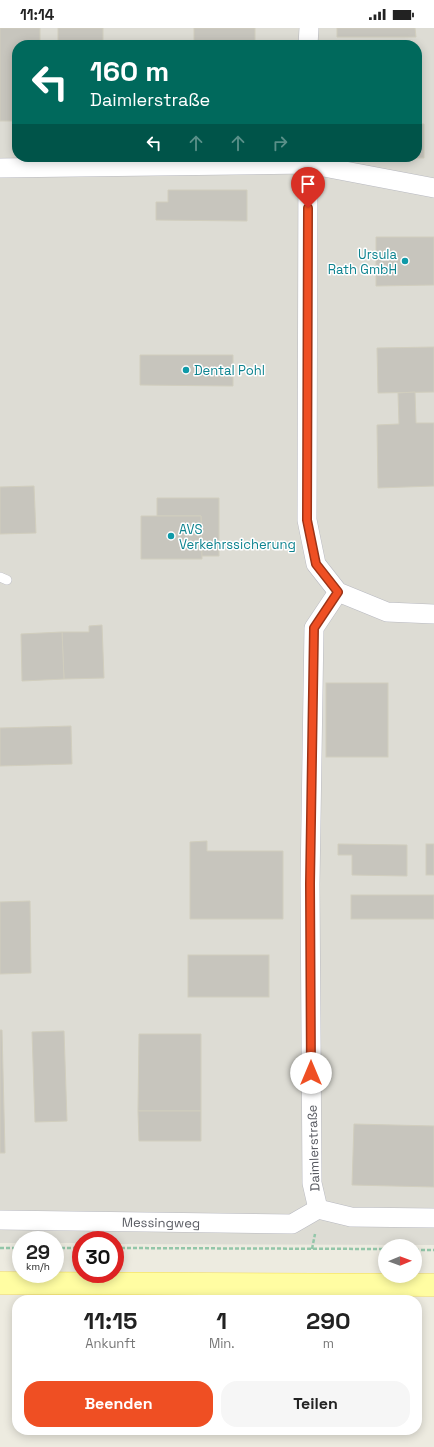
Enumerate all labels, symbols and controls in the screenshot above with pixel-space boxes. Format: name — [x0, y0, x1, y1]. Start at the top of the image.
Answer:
text: 11:14 — [20, 5, 54, 24]
text: 160 m — [90, 53, 169, 89]
icon: left — [24, 56, 76, 108]
text: Daimlerstraße — [90, 88, 210, 111]
icon: left — [143, 132, 165, 154]
icon: ahead — [185, 132, 207, 154]
icon: ahead — [227, 132, 249, 154]
icon: right — [269, 132, 291, 154]
pin — [291, 167, 325, 208]
icon: arrive — [297, 173, 319, 195]
place label: Ursula Rath GmbH — [328, 246, 398, 278]
marker: Ursula Rath GmbH — [400, 256, 410, 266]
place label: Dental Pohl — [194, 362, 265, 379]
marker: Dental Pohl — [181, 365, 191, 375]
place label: AVS Verkehrssicherung — [179, 521, 296, 553]
marker: AVS Verkehrssicherung — [166, 531, 176, 541]
position arrow — [290, 1052, 332, 1094]
street label: Daimlerstraße — [303, 1104, 324, 1192]
street label: Messingweg — [122, 1214, 200, 1232]
speed limit sign: 30 — [72, 1231, 124, 1283]
text: 29 — [26, 1239, 50, 1265]
north arrow — [378, 1239, 422, 1283]
map controls — [378, 1239, 422, 1283]
text: km/h — [26, 1260, 50, 1273]
text: 11:15 — [83, 1305, 138, 1336]
text: 1 — [216, 1305, 227, 1336]
text: 290 — [306, 1305, 351, 1336]
text: Ankunft — [85, 1335, 136, 1352]
text: Min. — [209, 1335, 235, 1352]
text: m — [323, 1335, 334, 1352]
button: Beenden — [24, 1381, 213, 1427]
button: Teilen — [221, 1381, 410, 1427]

